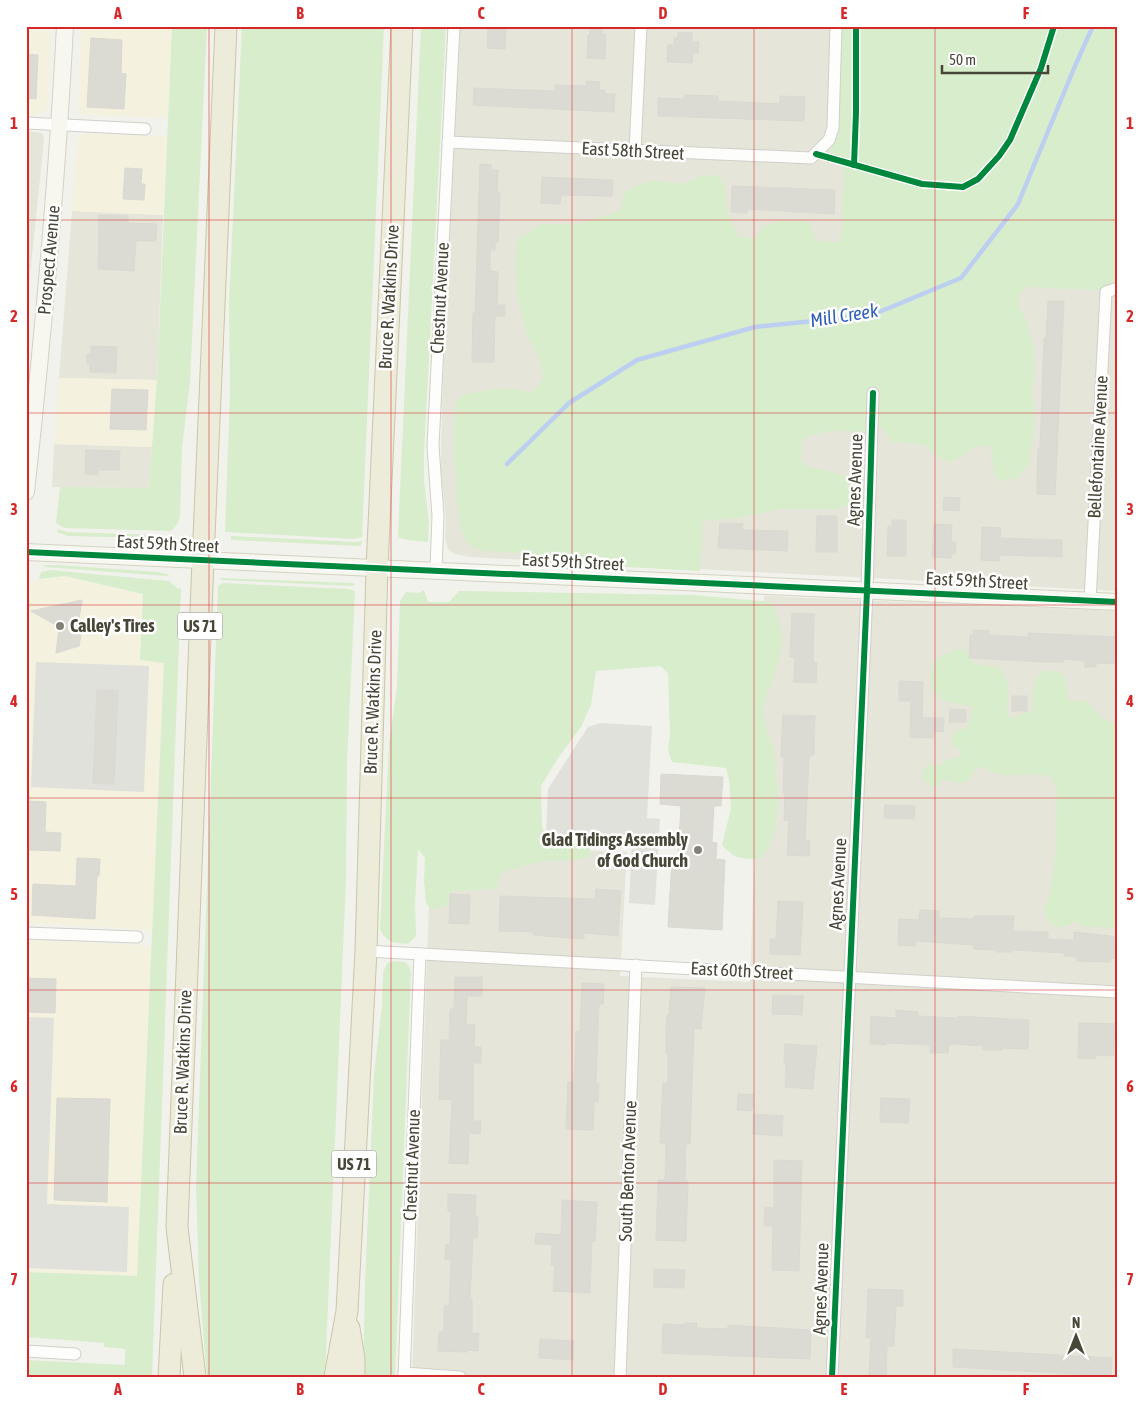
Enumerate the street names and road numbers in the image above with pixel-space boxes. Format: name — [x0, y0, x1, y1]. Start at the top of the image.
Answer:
street label: East 58th Street — [581, 137, 685, 164]
street label: Prospect Avenue — [33, 204, 64, 316]
street label: Bruce R. Watkins Drive — [374, 224, 403, 370]
street label: Chestnut Avenue — [426, 242, 453, 354]
street label: Bellefontaine Avenue — [1083, 375, 1112, 519]
street label: Agnes Avenue — [842, 434, 867, 526]
street label: East 59th Street — [116, 530, 220, 557]
street label: East 59th Street — [521, 548, 625, 575]
street label: East 59th Street — [925, 567, 1029, 594]
road number: US 71 — [178, 612, 222, 640]
street label: Bruce R. Watkins Drive — [359, 629, 386, 775]
street label: Agnes Avenue — [825, 837, 850, 931]
street label: East 60th Street — [690, 957, 794, 984]
street label: Bruce R. Watkins Drive — [169, 989, 196, 1135]
street label: South Benton Avenue — [615, 1100, 640, 1242]
street label: Chestnut Avenue — [399, 1109, 424, 1221]
road number: US 71 — [332, 1150, 376, 1178]
street label: Agnes Avenue — [808, 1243, 833, 1335]

